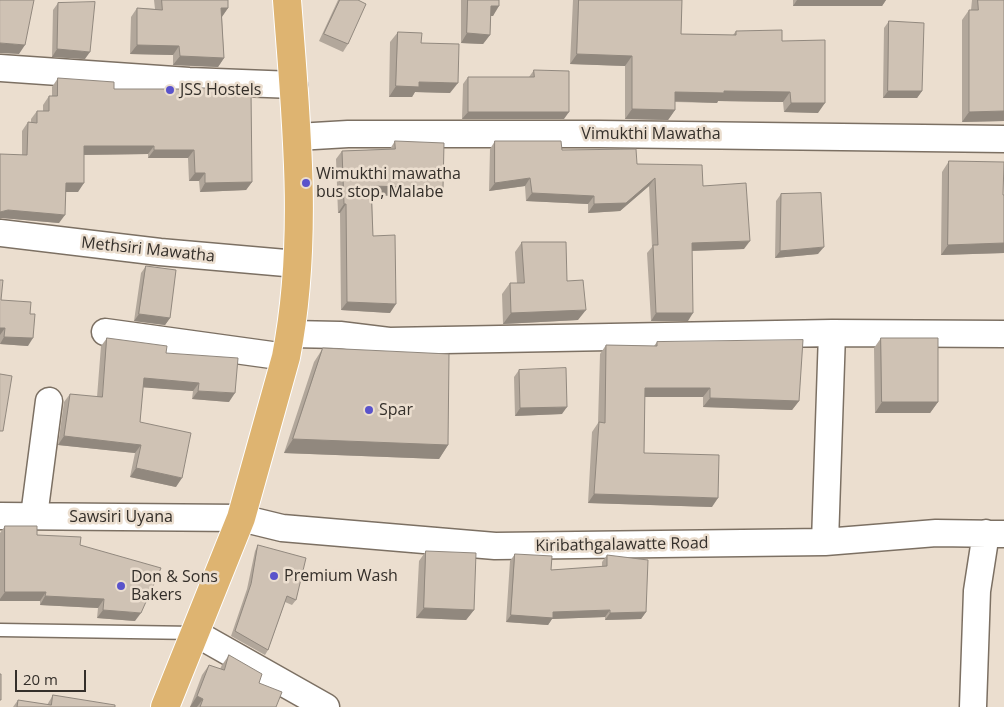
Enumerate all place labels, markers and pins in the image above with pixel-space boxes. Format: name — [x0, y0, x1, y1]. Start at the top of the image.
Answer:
place label: JSS Hostels — [180, 80, 261, 100]
marker: JSS Hostels — [164, 84, 176, 96]
place label: Wimukthi mawatha bus stop, Malabe — [316, 164, 461, 202]
marker: Wimukthi mawatha bus stop, Malabe — [300, 177, 312, 189]
place label: Spar — [379, 400, 413, 420]
marker: Spar — [363, 404, 375, 416]
place label: Premium Wash — [284, 566, 398, 586]
place label: Don & Sons Bakers — [131, 567, 218, 605]
marker: Premium Wash — [268, 570, 280, 582]
marker: Don & Sons Bakers — [115, 580, 127, 592]

